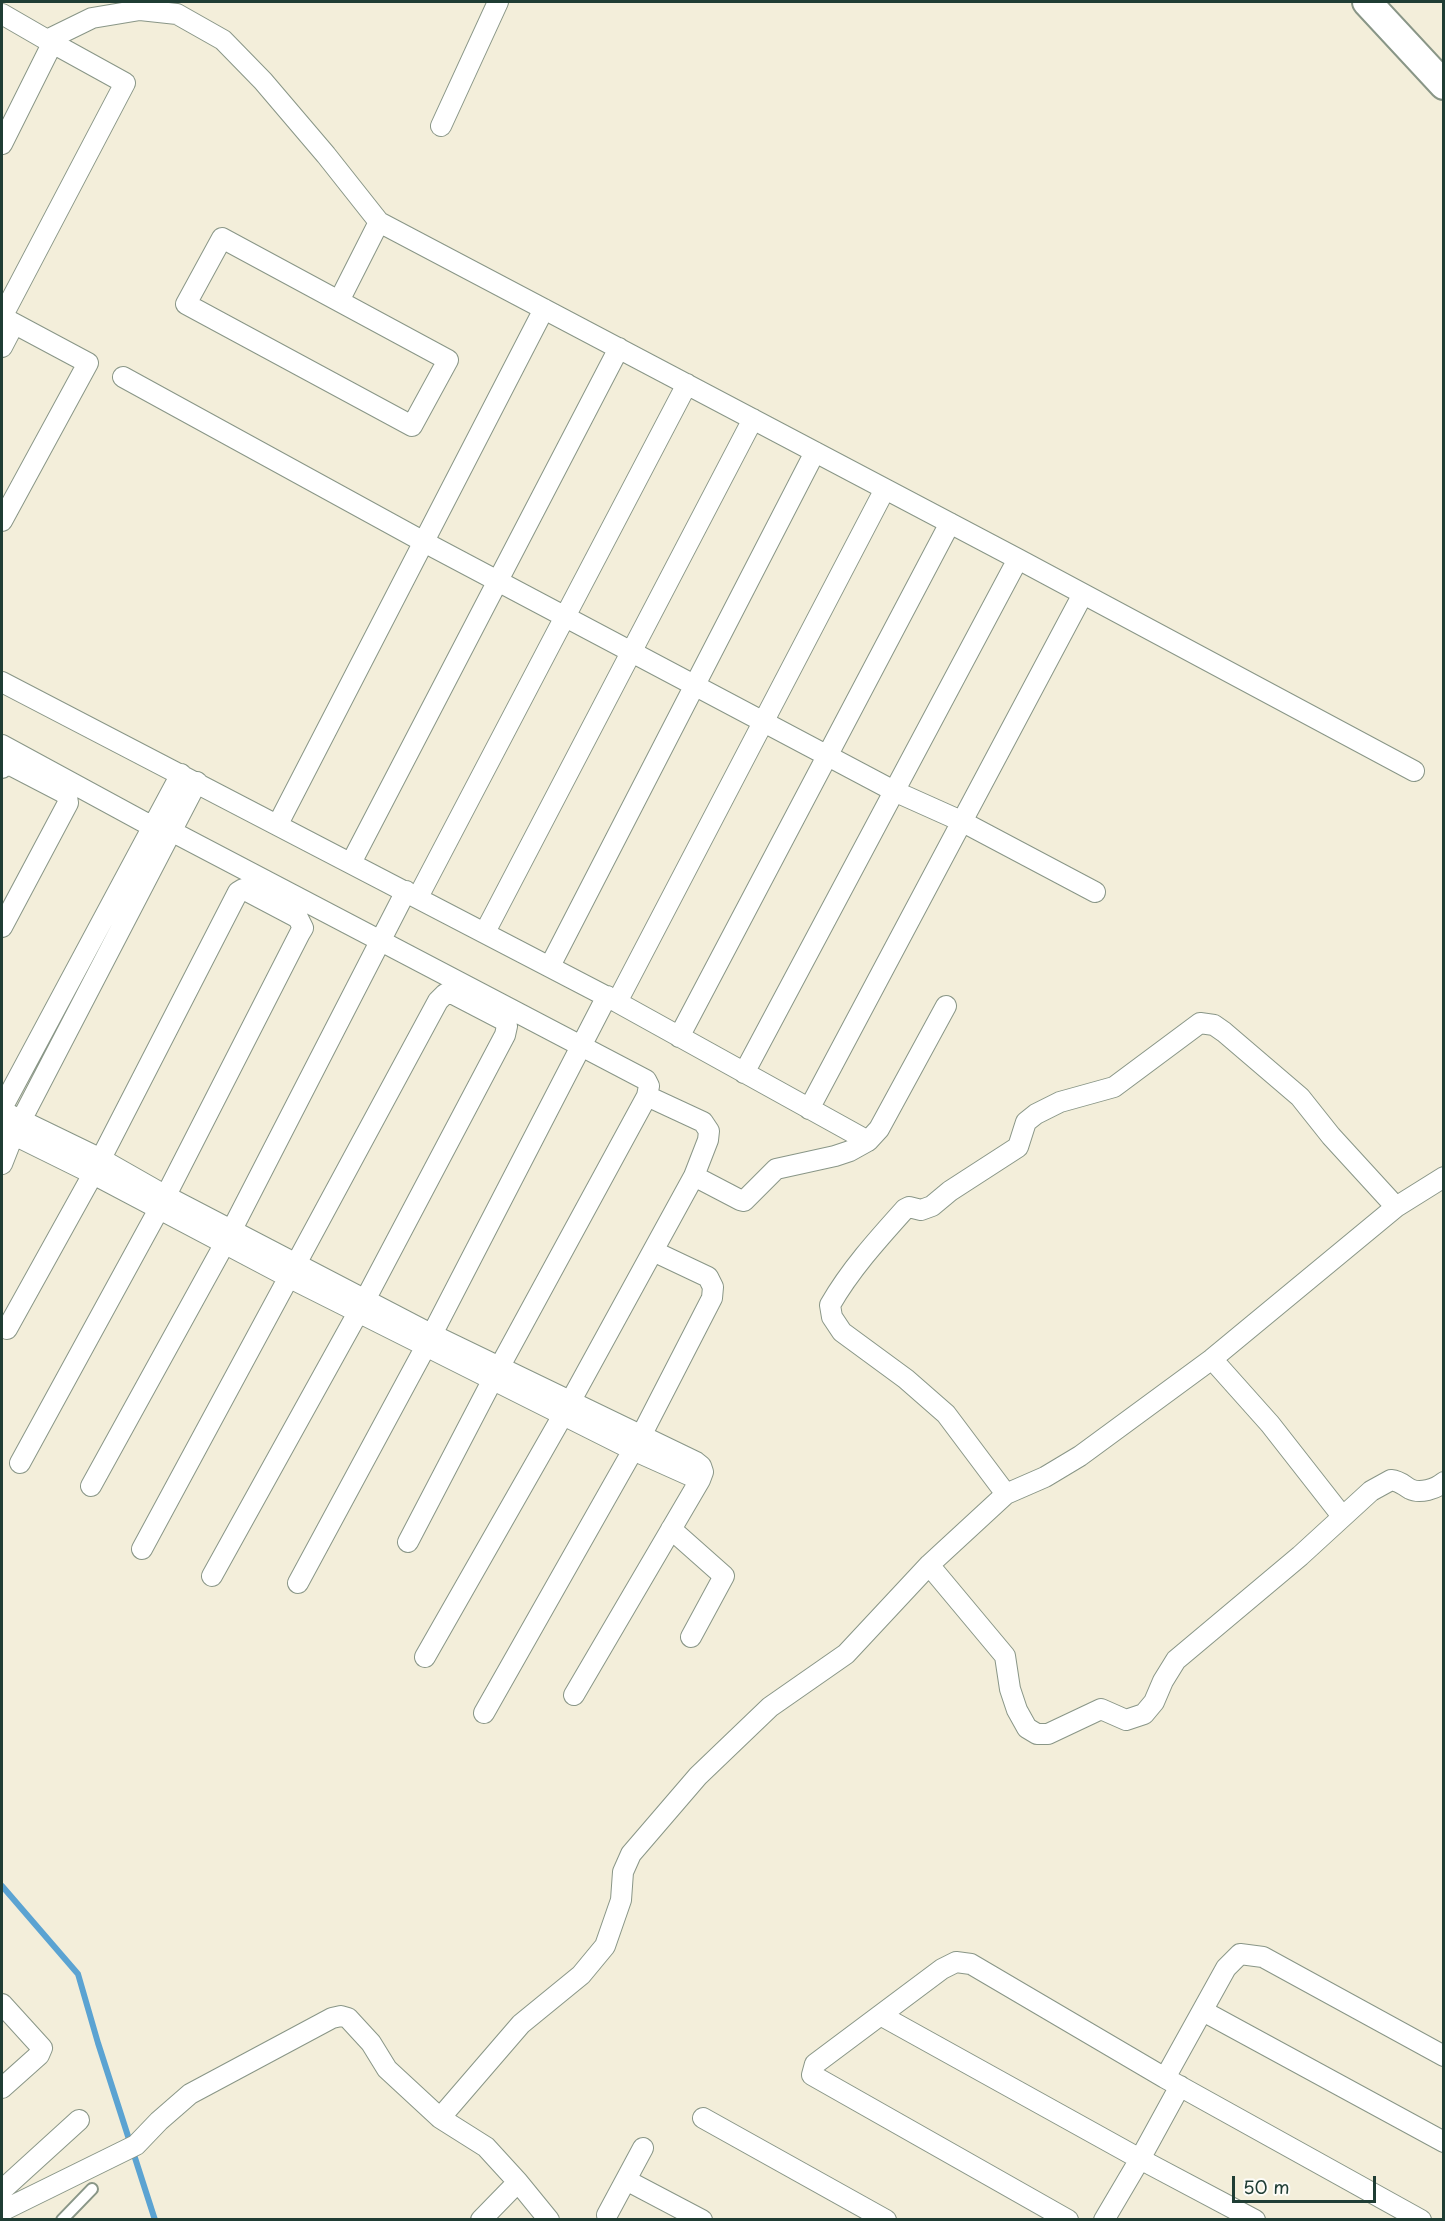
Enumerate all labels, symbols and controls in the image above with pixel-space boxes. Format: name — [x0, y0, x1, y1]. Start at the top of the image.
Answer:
scale bar — [1235, 2164, 1379, 2202]
text: 50 m — [1243, 2173, 1290, 2200]

